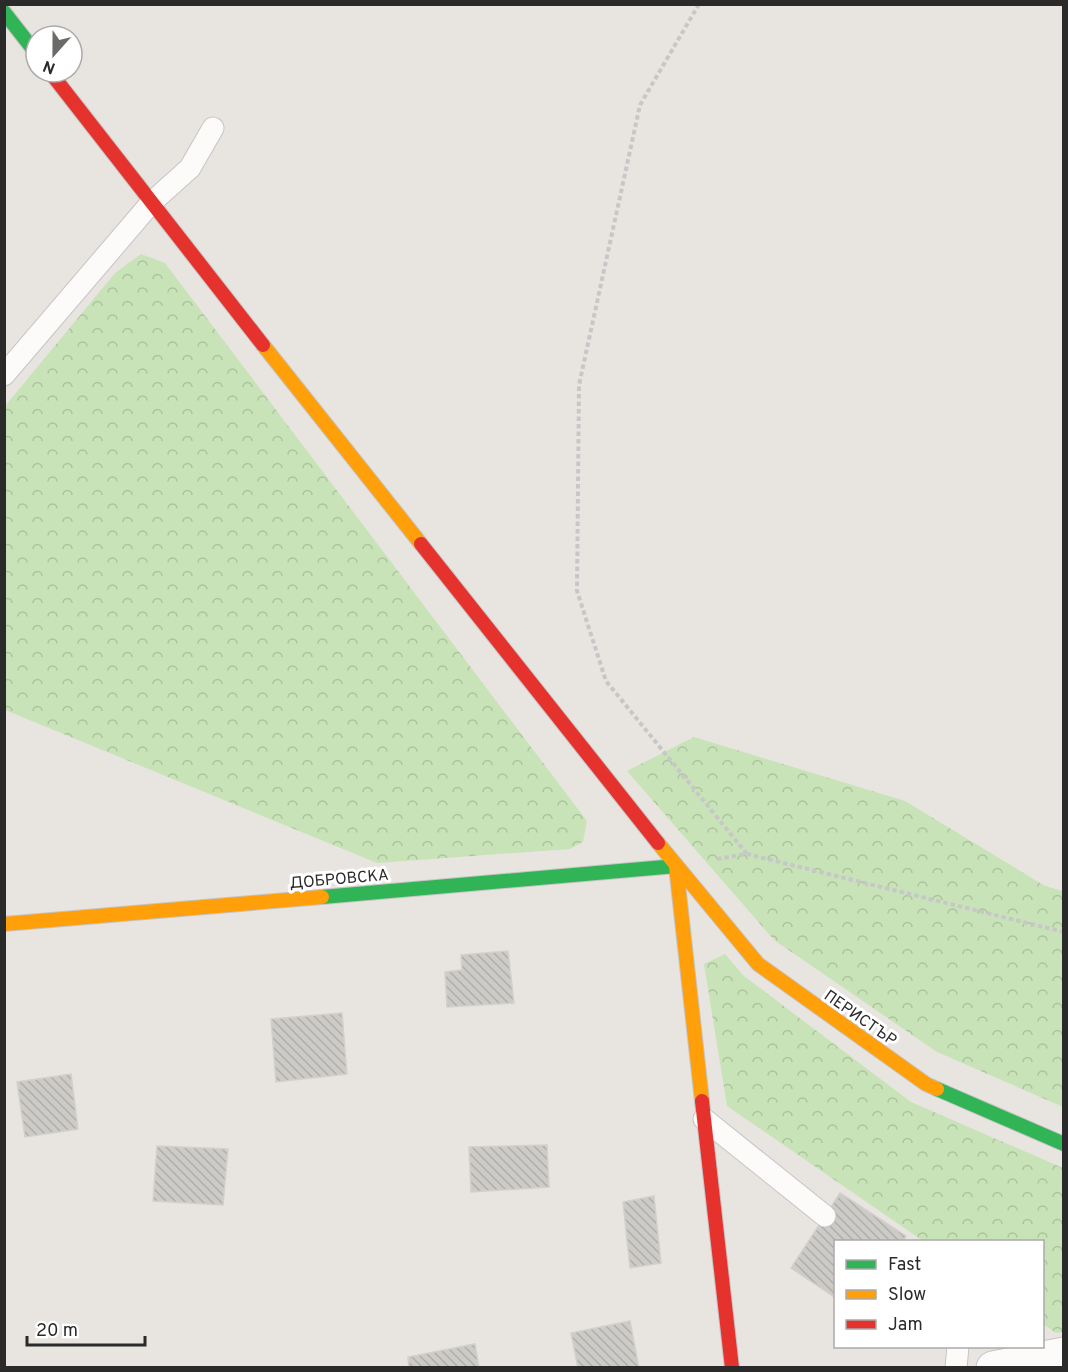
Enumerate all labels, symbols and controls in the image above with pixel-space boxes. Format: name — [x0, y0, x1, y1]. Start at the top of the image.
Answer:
north arrow — [24, 24, 84, 84]
text: N — [40, 55, 58, 78]
street label: ДОБРОВСКА — [289, 866, 390, 894]
street label: ПЕРИСТЪР — [820, 986, 900, 1051]
legend — [834, 1240, 1044, 1348]
text: Fast — [888, 1254, 921, 1277]
text: Slow — [888, 1284, 926, 1307]
scale bar — [27, 1309, 146, 1347]
text: Jam — [888, 1314, 923, 1337]
text: 20 m — [36, 1320, 78, 1343]

